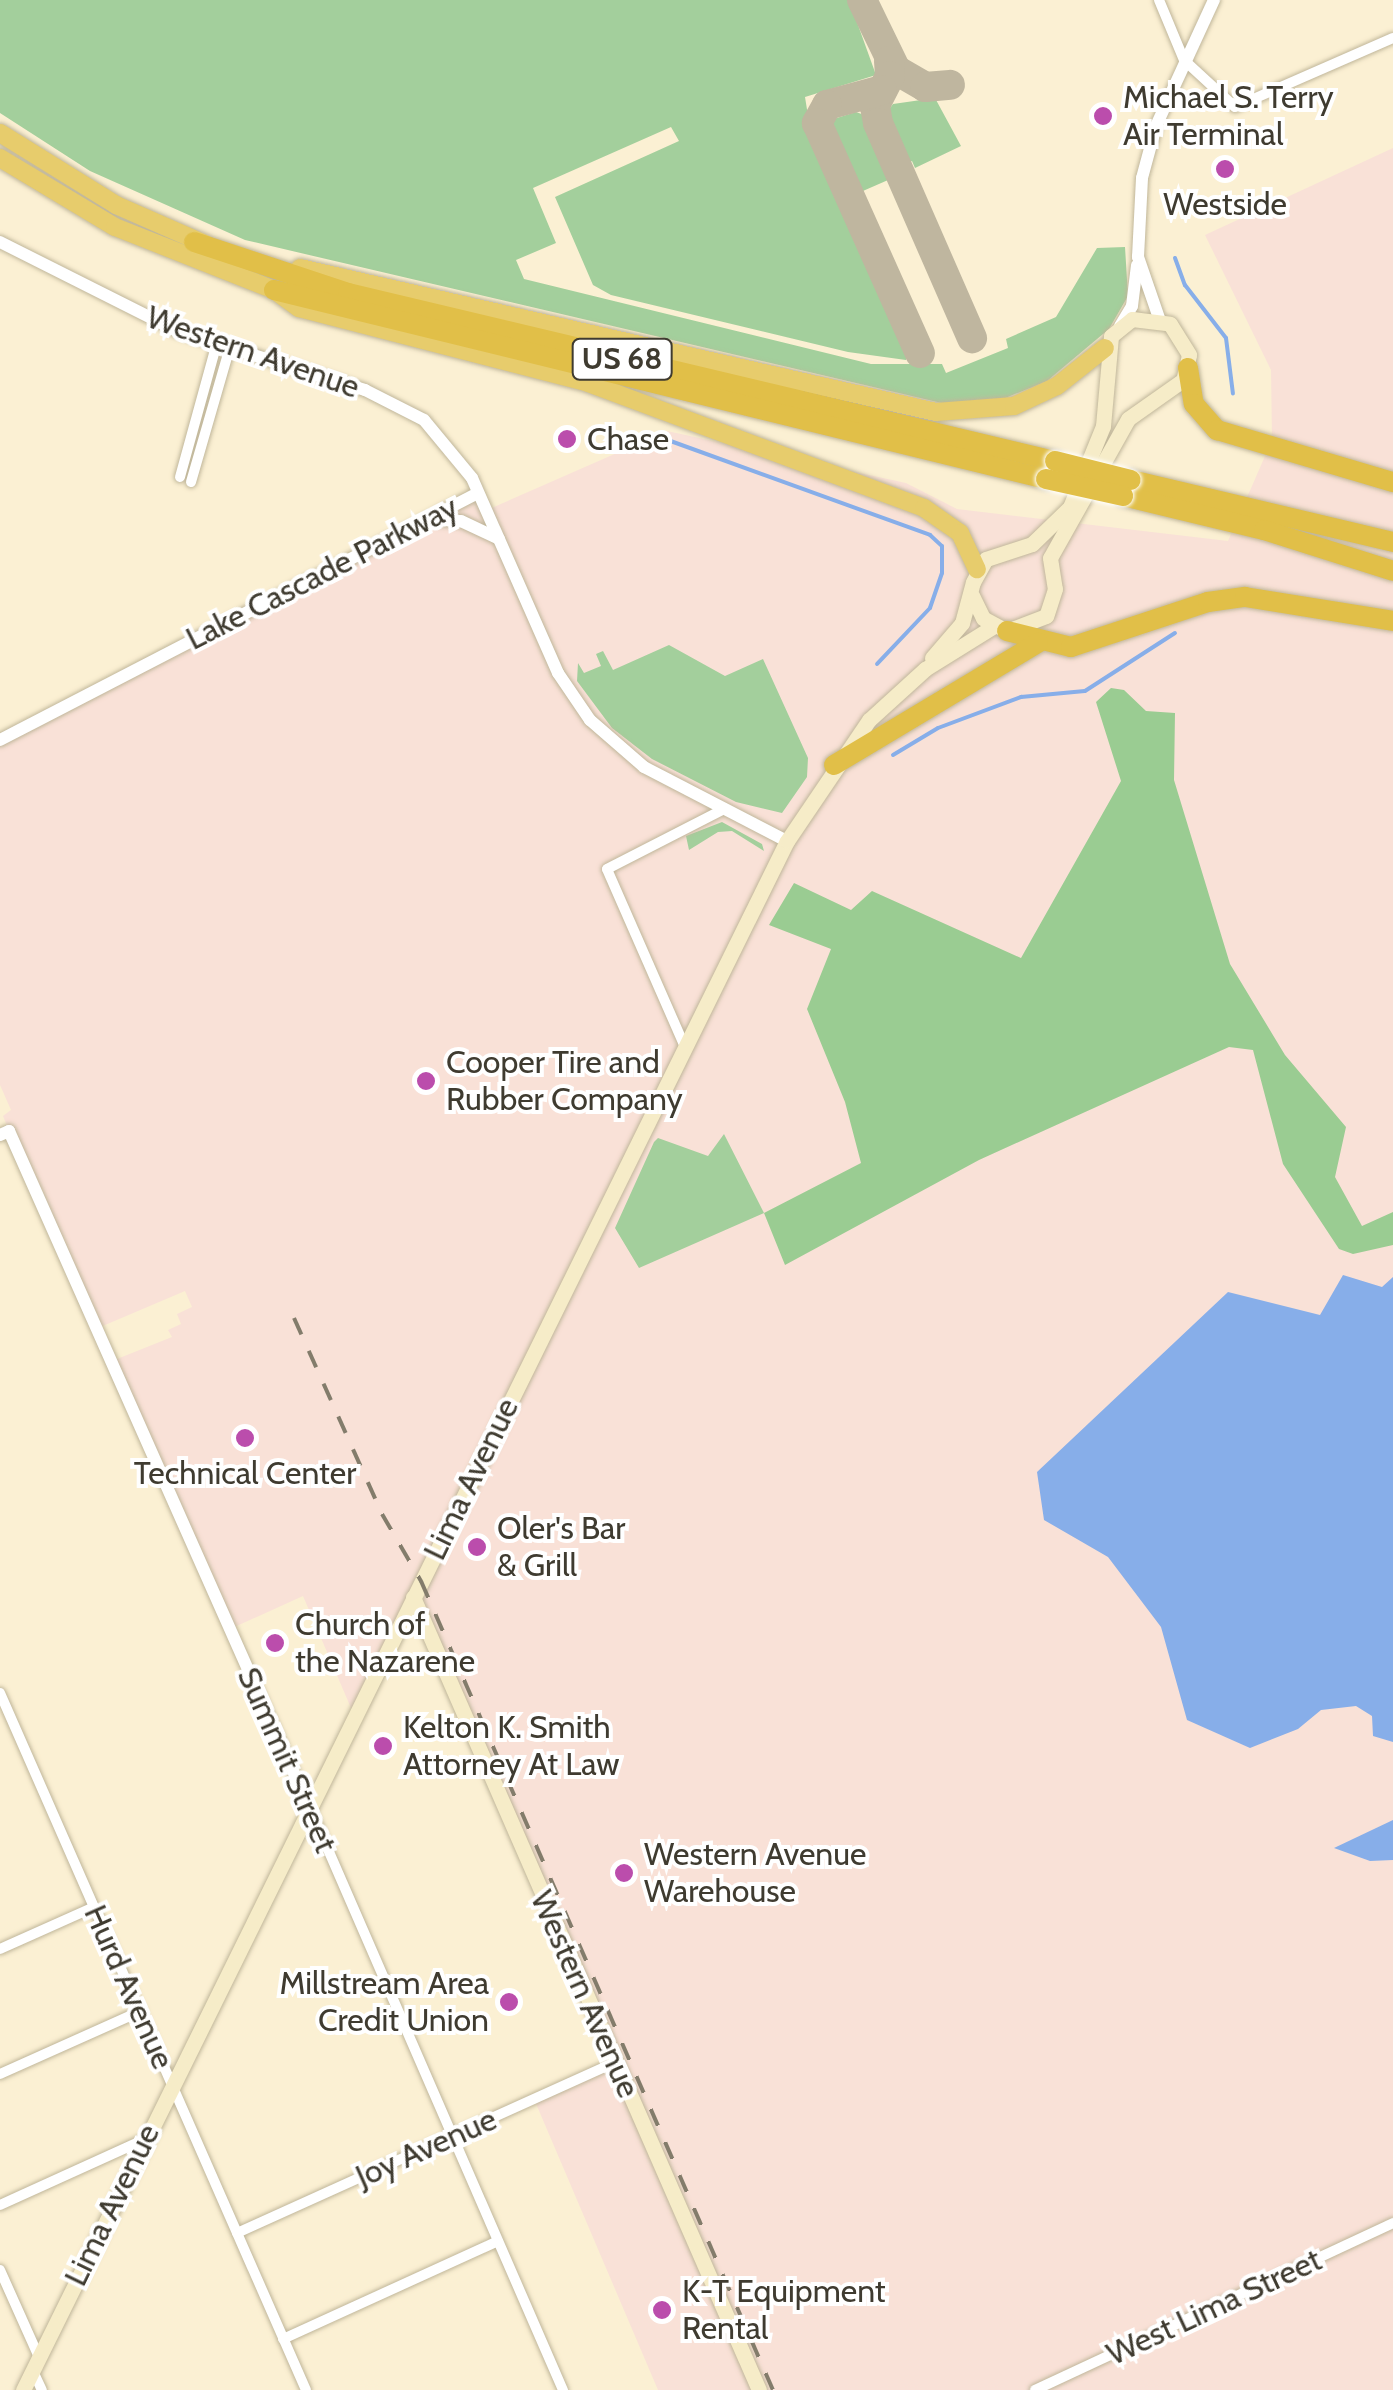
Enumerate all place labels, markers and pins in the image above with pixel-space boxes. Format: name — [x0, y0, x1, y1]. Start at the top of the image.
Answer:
place label: Michael S. Terry Air Terminal — [1123, 79, 1334, 154]
marker: Michael S. Terry Air Terminal — [1092, 105, 1114, 127]
marker: Westside — [1214, 158, 1236, 180]
place label: Westside — [1163, 185, 1287, 223]
place label: Chase — [587, 420, 669, 458]
marker: Chase — [556, 428, 578, 450]
place label: Cooper Tire and Rubber Company — [446, 1044, 683, 1119]
marker: Cooper Tire and Rubber Company — [415, 1070, 437, 1092]
marker: Technical Center — [234, 1427, 256, 1449]
place label: Technical Center — [134, 1454, 356, 1492]
place label: Oler's Bar & Grill — [497, 1510, 625, 1585]
marker: Oler's Bar & Grill — [466, 1536, 488, 1558]
place label: Church of the Nazarene — [295, 1606, 475, 1681]
marker: Church of the Nazarene — [264, 1632, 286, 1654]
place label: Kelton K. Smith Attorney At Law — [403, 1709, 619, 1784]
marker: Kelton K. Smith Attorney At Law — [372, 1735, 394, 1757]
place label: Western Avenue Warehouse — [644, 1836, 866, 1911]
marker: Western Avenue Warehouse — [613, 1862, 635, 1884]
place label: Millstream Area Credit Union — [280, 1965, 489, 2040]
marker: Millstream Area Credit Union — [498, 1991, 520, 2013]
place label: K-T Equipment Rental — [682, 2273, 886, 2348]
marker: K-T Equipment Rental — [651, 2299, 673, 2321]

